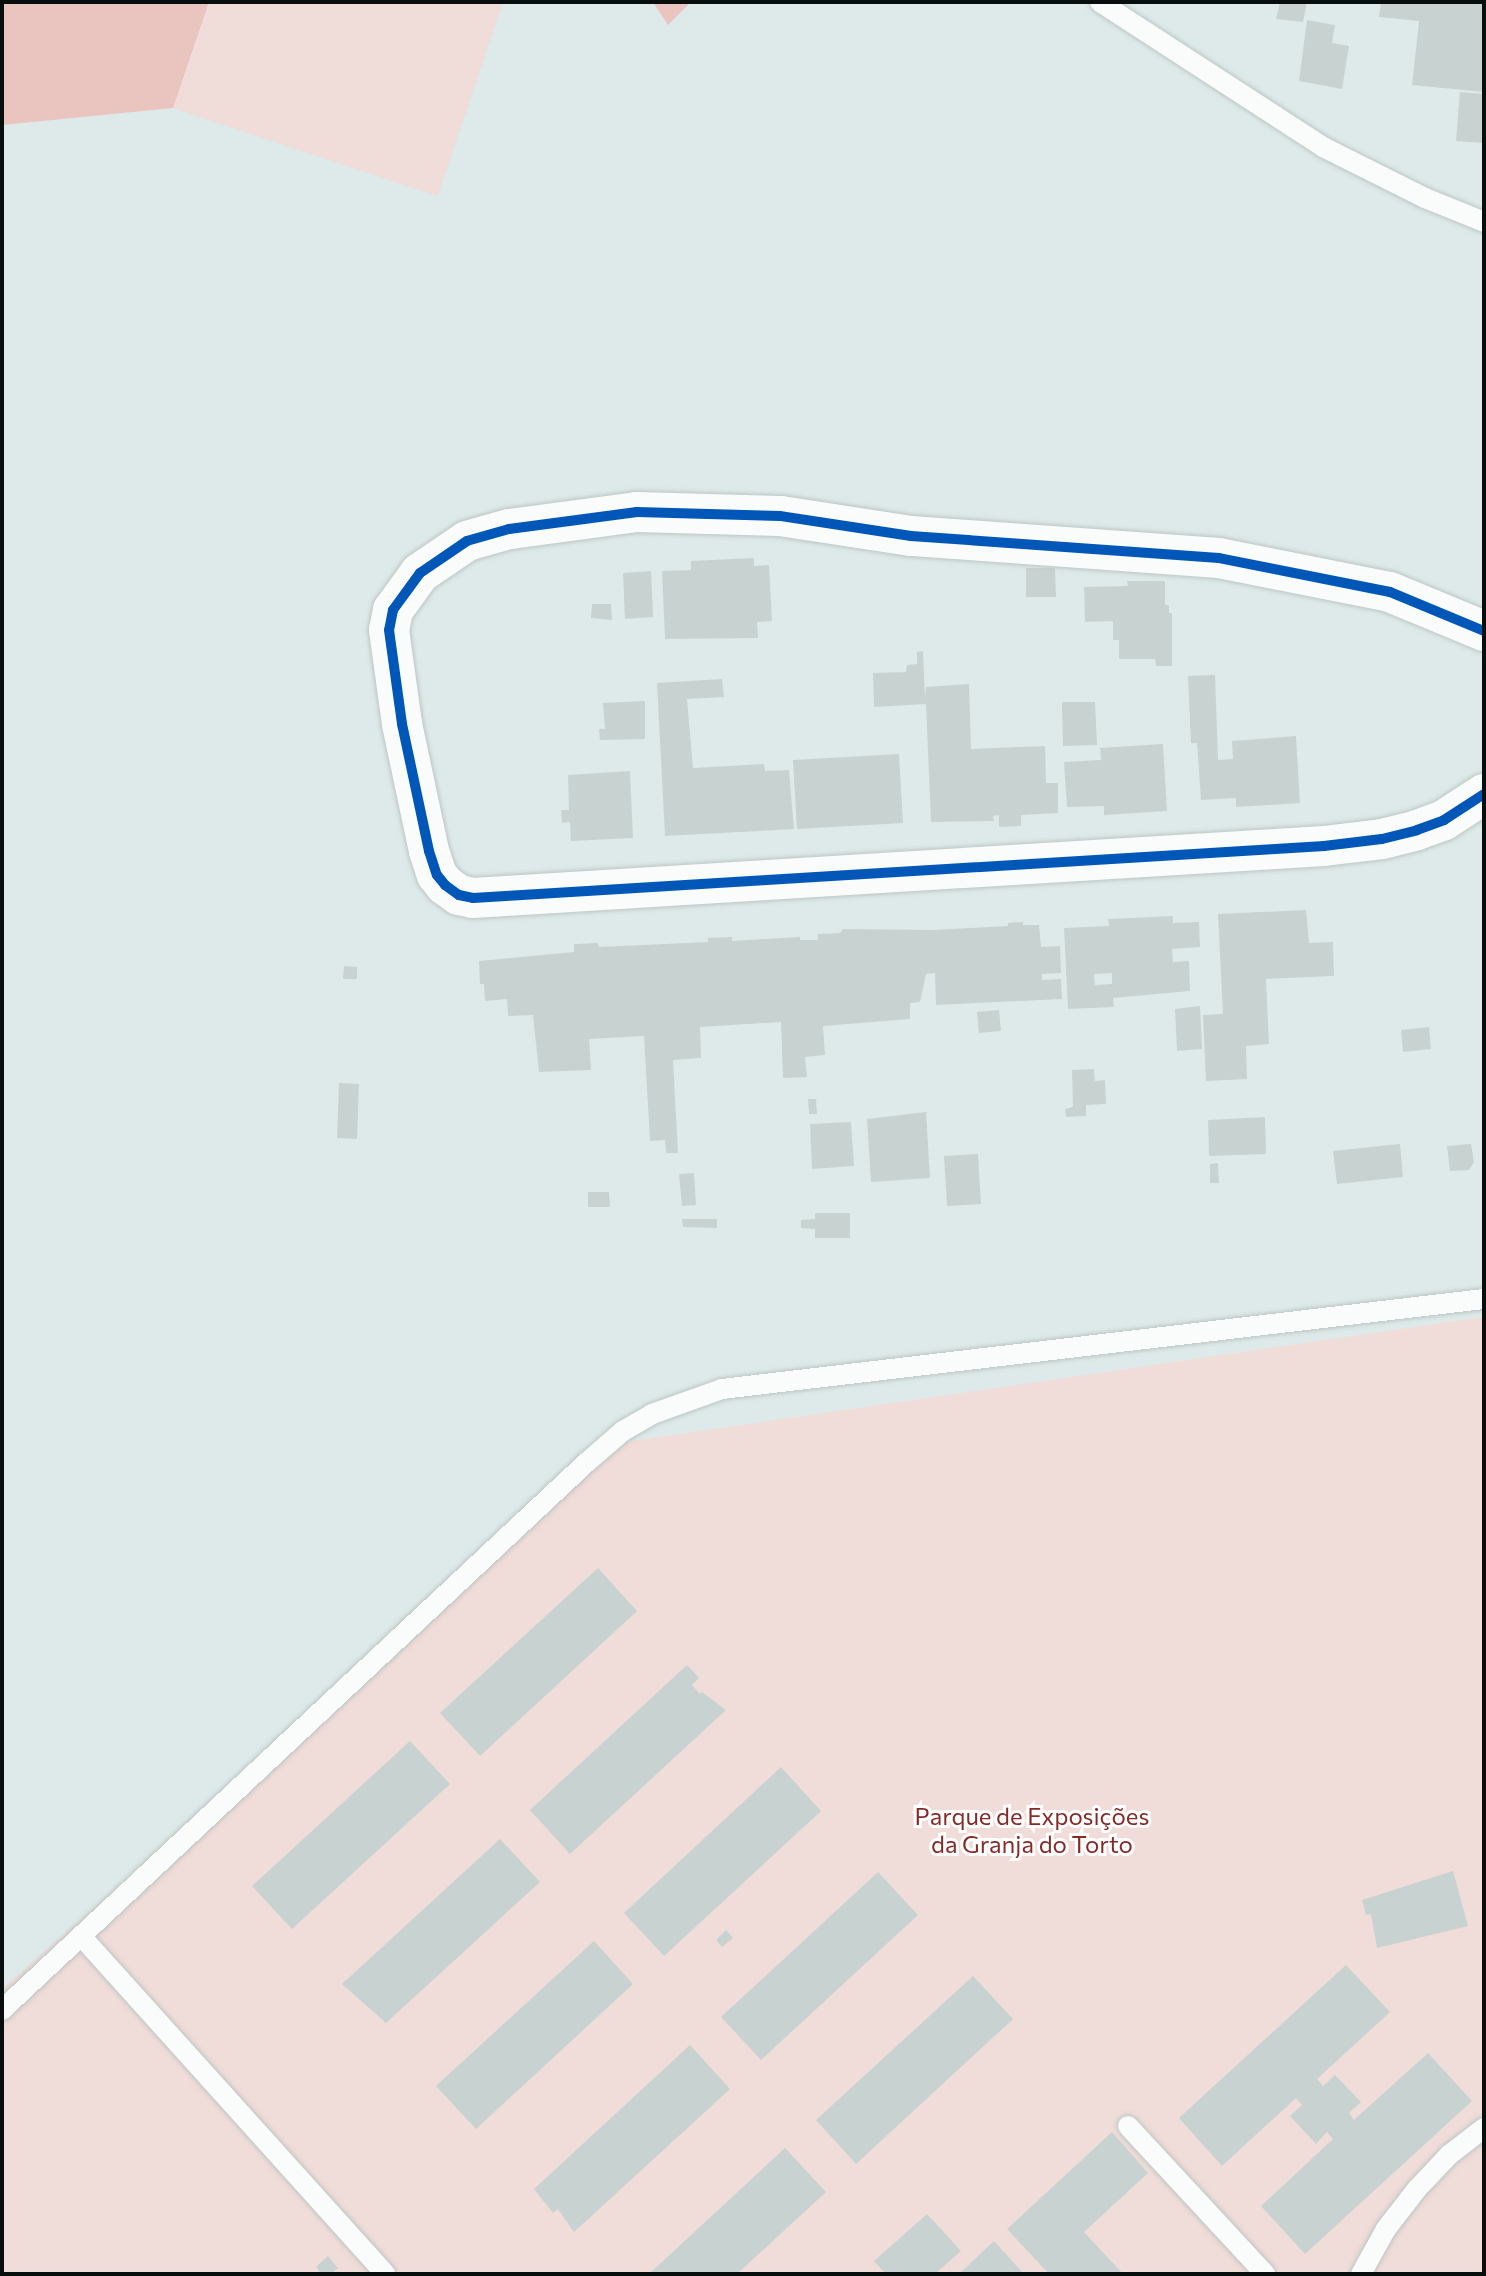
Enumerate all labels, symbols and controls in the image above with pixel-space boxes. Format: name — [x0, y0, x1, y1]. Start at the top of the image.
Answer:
park label: Parque de Exposições da Granja do Torto — [915, 1802, 1149, 1858]

